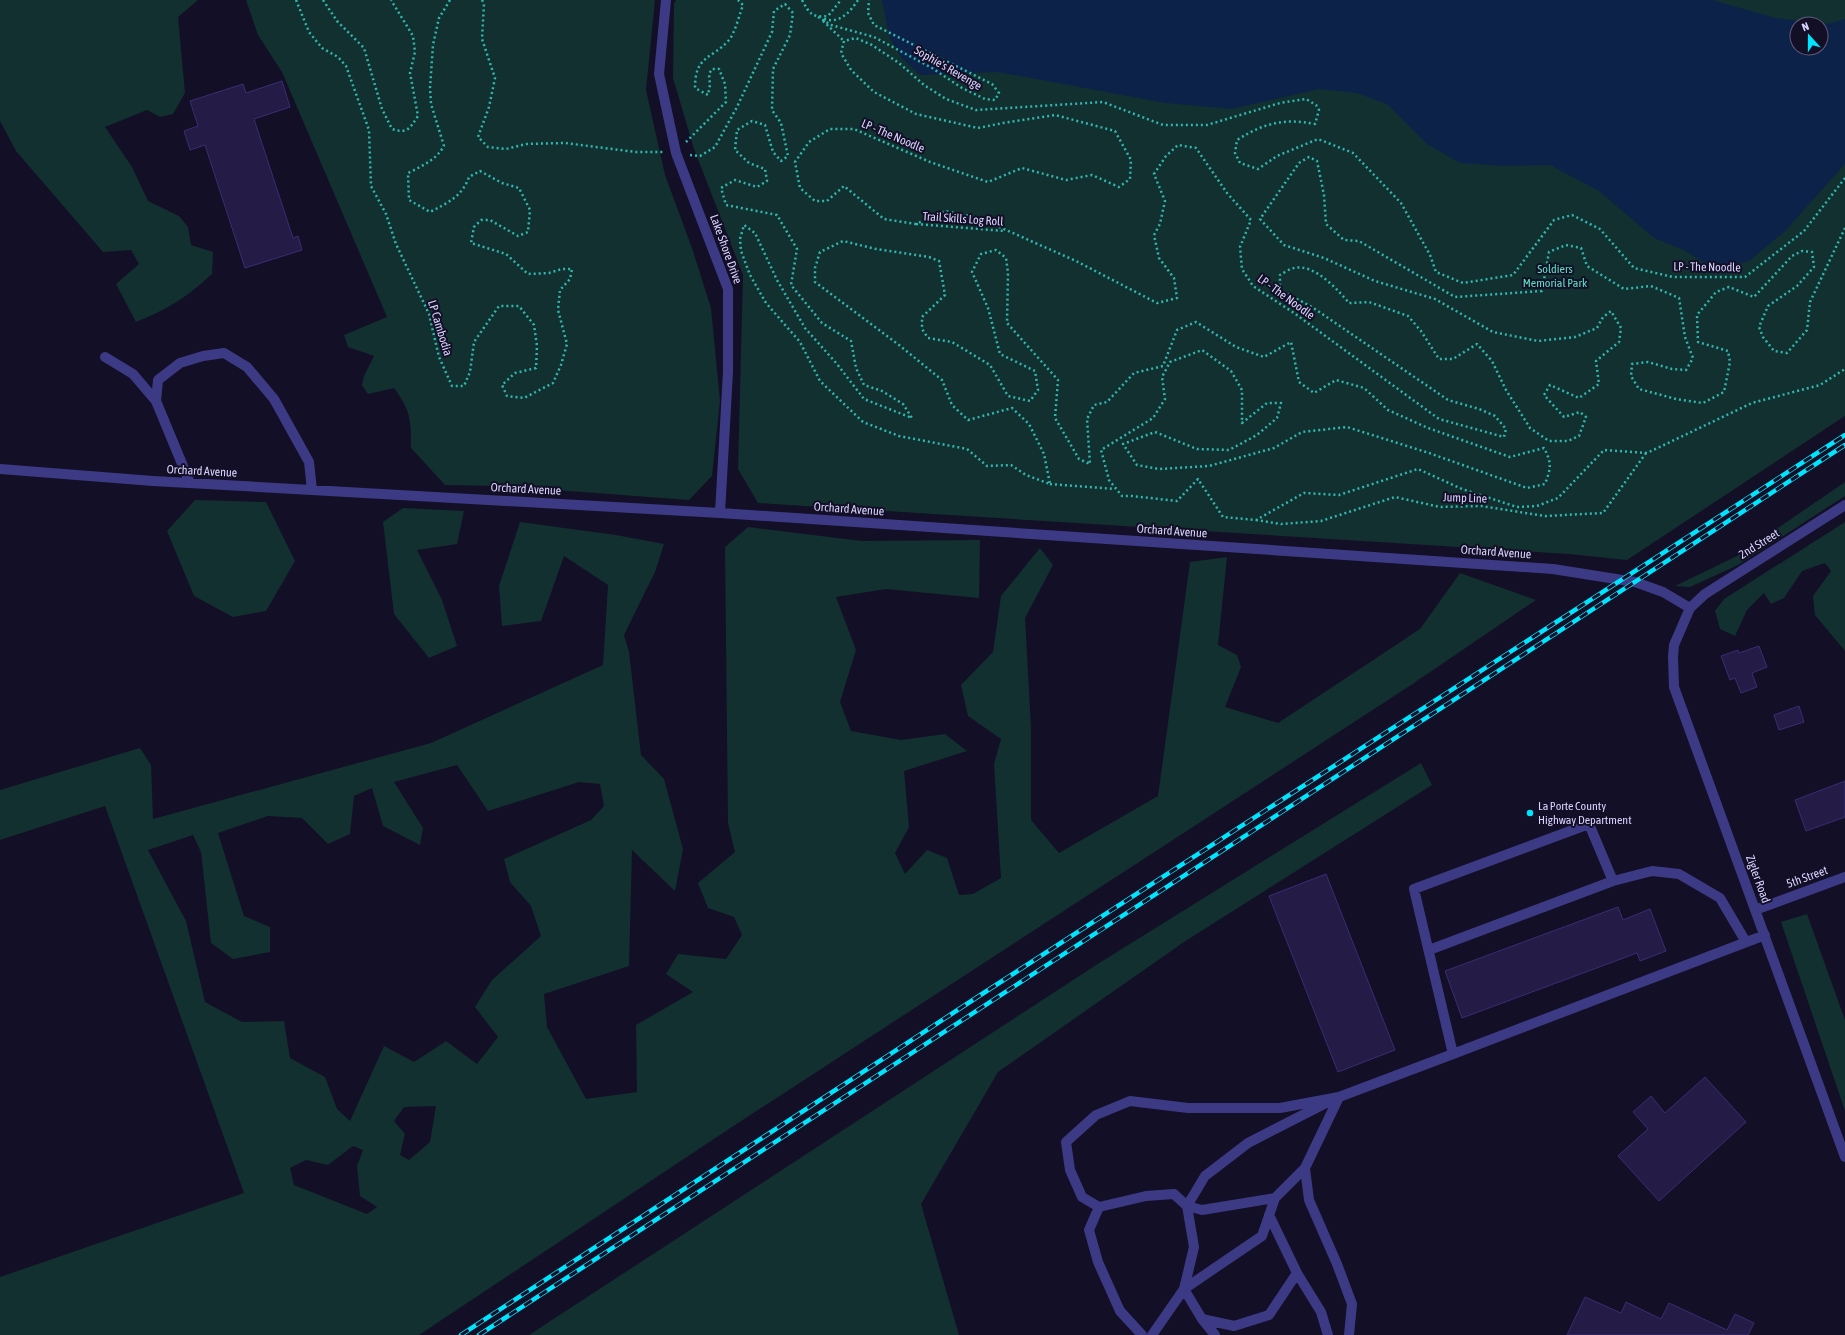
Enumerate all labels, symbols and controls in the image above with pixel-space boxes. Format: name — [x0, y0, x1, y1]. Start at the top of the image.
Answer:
north arrow — [1789, 16, 1829, 56]
text: N — [1800, 20, 1811, 33]
street label: Sophie's Revenge — [912, 43, 984, 93]
street label: LP - The Noodle — [859, 116, 927, 156]
street label: Trail Skills Log Roll — [922, 209, 1005, 229]
street label: Lake Shore Drive — [707, 212, 745, 286]
street label: LP - The Noodle — [1673, 259, 1741, 275]
park label: Soldiers Memorial Park — [1523, 262, 1588, 290]
street label: LP - The Noodle — [1255, 272, 1317, 322]
street label: LP Cambodia — [425, 299, 455, 357]
street label: Orchard Avenue — [166, 462, 238, 480]
street label: Orchard Avenue — [490, 480, 562, 498]
street label: Jump Line — [1443, 490, 1487, 506]
street label: Orchard Avenue — [813, 500, 885, 518]
street label: Orchard Avenue — [1136, 522, 1208, 540]
street label: 2nd Street — [1736, 526, 1782, 562]
street label: Orchard Avenue — [1460, 543, 1532, 561]
place label: La Porte County Highway Department — [1538, 799, 1632, 827]
marker: La Porte County Highway Department — [1525, 808, 1535, 818]
street label: Zigler Road — [1743, 853, 1773, 905]
street label: 5th Street — [1784, 863, 1830, 891]

